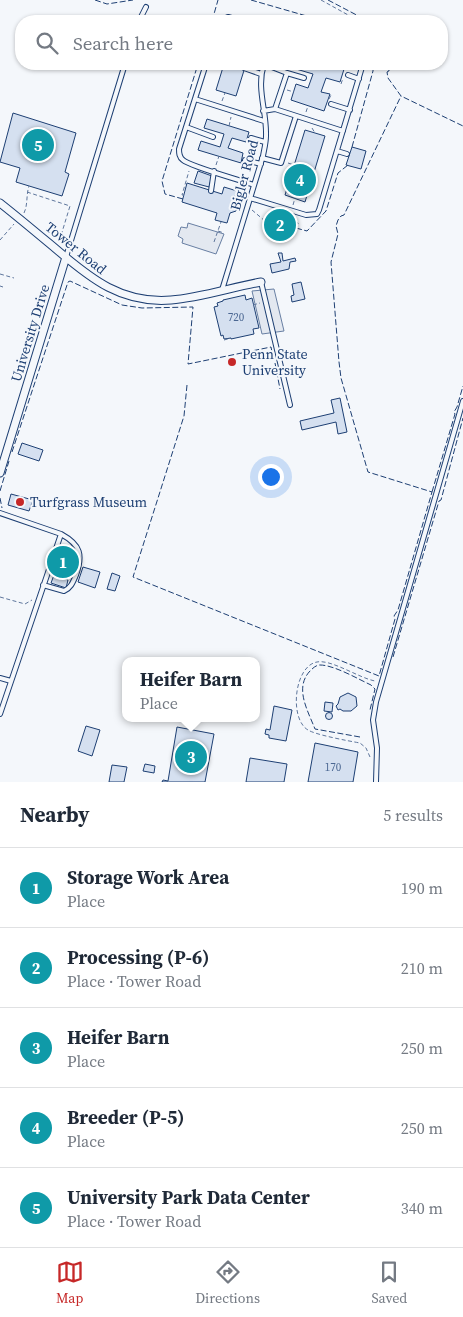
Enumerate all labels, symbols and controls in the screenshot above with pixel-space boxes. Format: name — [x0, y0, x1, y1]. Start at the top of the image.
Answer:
search box — [15, 15, 448, 70]
icon: search — [33, 29, 61, 57]
text: Search here — [73, 30, 173, 56]
pin: 5 — [22, 126, 54, 164]
street label: Bigler Road — [225, 137, 263, 213]
pin: 4 — [284, 161, 316, 199]
pin: 2 — [264, 206, 296, 244]
street label: Tower Road — [41, 217, 111, 279]
street label: University Drive — [6, 282, 54, 384]
house number: 720 — [228, 310, 245, 325]
place label: Penn State University — [242, 344, 308, 380]
marker: Penn State University — [226, 356, 238, 368]
your location — [258, 464, 284, 490]
place label: Turfgrass Museum — [30, 492, 148, 512]
marker: Turfgrass Museum — [14, 496, 26, 508]
pin: 1 — [47, 543, 79, 581]
popup — [122, 657, 260, 722]
text: Heifer Barn — [140, 666, 242, 692]
text: Place — [140, 692, 178, 714]
pin: 3 — [175, 738, 207, 776]
house number: 170 — [325, 760, 342, 775]
text: Nearby — [20, 800, 90, 829]
text: 5 results — [383, 804, 443, 826]
text: Storage Work Area — [67, 864, 229, 890]
text: 1 — [32, 877, 40, 899]
text: 190 m — [401, 877, 443, 899]
text: Place — [67, 890, 105, 912]
text: Processing (P-6) — [67, 944, 209, 970]
text: 2 — [32, 957, 40, 979]
text: 210 m — [401, 957, 443, 979]
text: Place · Tower Road — [67, 970, 201, 992]
text: Heifer Barn — [67, 1024, 169, 1050]
text: 3 — [32, 1037, 40, 1059]
text: 250 m — [401, 1037, 443, 1059]
text: Place — [67, 1050, 105, 1072]
text: Breeder (P-5) — [67, 1104, 184, 1130]
text: 4 — [32, 1117, 40, 1139]
text: 250 m — [401, 1117, 443, 1139]
text: Place — [67, 1130, 105, 1152]
text: University Park Data Center — [67, 1184, 310, 1210]
text: 5 — [32, 1197, 40, 1219]
text: 340 m — [401, 1197, 443, 1219]
text: Place · Tower Road — [67, 1210, 201, 1232]
tab: Map — [56, 1258, 84, 1308]
tab: Directions — [195, 1258, 260, 1308]
tab: Saved — [371, 1258, 407, 1308]

